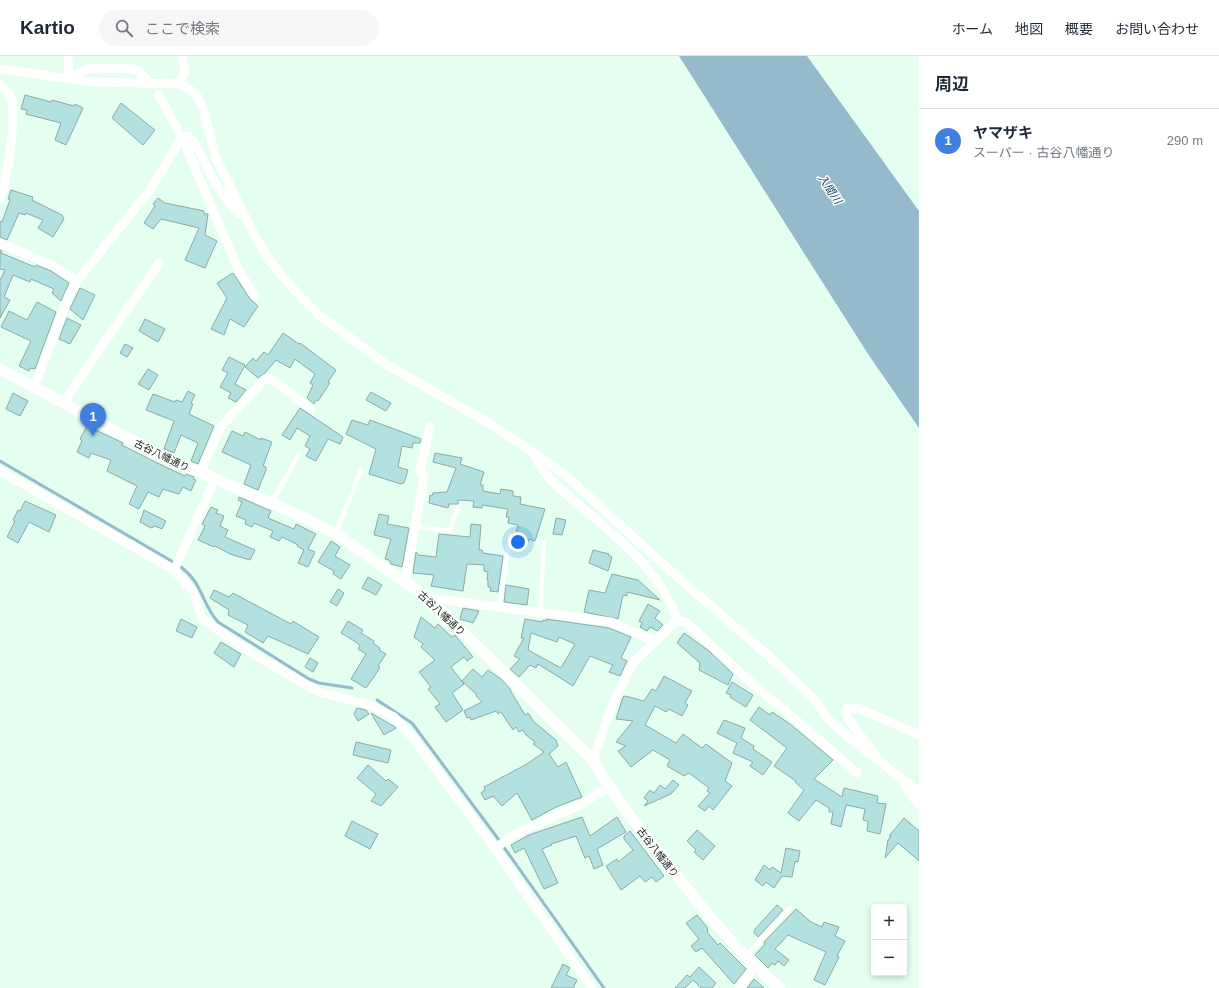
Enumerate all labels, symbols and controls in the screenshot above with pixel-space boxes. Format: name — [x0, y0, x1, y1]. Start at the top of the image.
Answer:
search box — [99, 10, 379, 46]
text: Kartio — [20, 17, 75, 38]
icon: search — [113, 17, 135, 39]
text: ここで検索 — [145, 20, 220, 37]
text: ホーム — [951, 21, 993, 37]
text: 地図 — [1015, 21, 1043, 37]
text: 概要 — [1065, 21, 1093, 37]
text: お問い合わせ — [1115, 21, 1199, 37]
text: 周辺 — [935, 75, 969, 94]
text: ヤマザキ — [973, 124, 1033, 141]
text: 1 — [944, 133, 952, 148]
text: 290 m — [1167, 133, 1203, 148]
text: スーパー · 古谷八幡通り — [973, 145, 1114, 160]
water label: 入間川 — [816, 172, 845, 207]
pin: 1 — [80, 403, 106, 436]
street label: 古谷八幡通り — [132, 437, 191, 474]
your location — [508, 532, 528, 552]
street label: 古谷八幡通り — [416, 589, 467, 638]
street label: 古谷八幡通り — [635, 825, 680, 879]
map controls — [871, 904, 907, 976]
button: + — [871, 904, 907, 940]
button: − — [871, 940, 907, 976]

